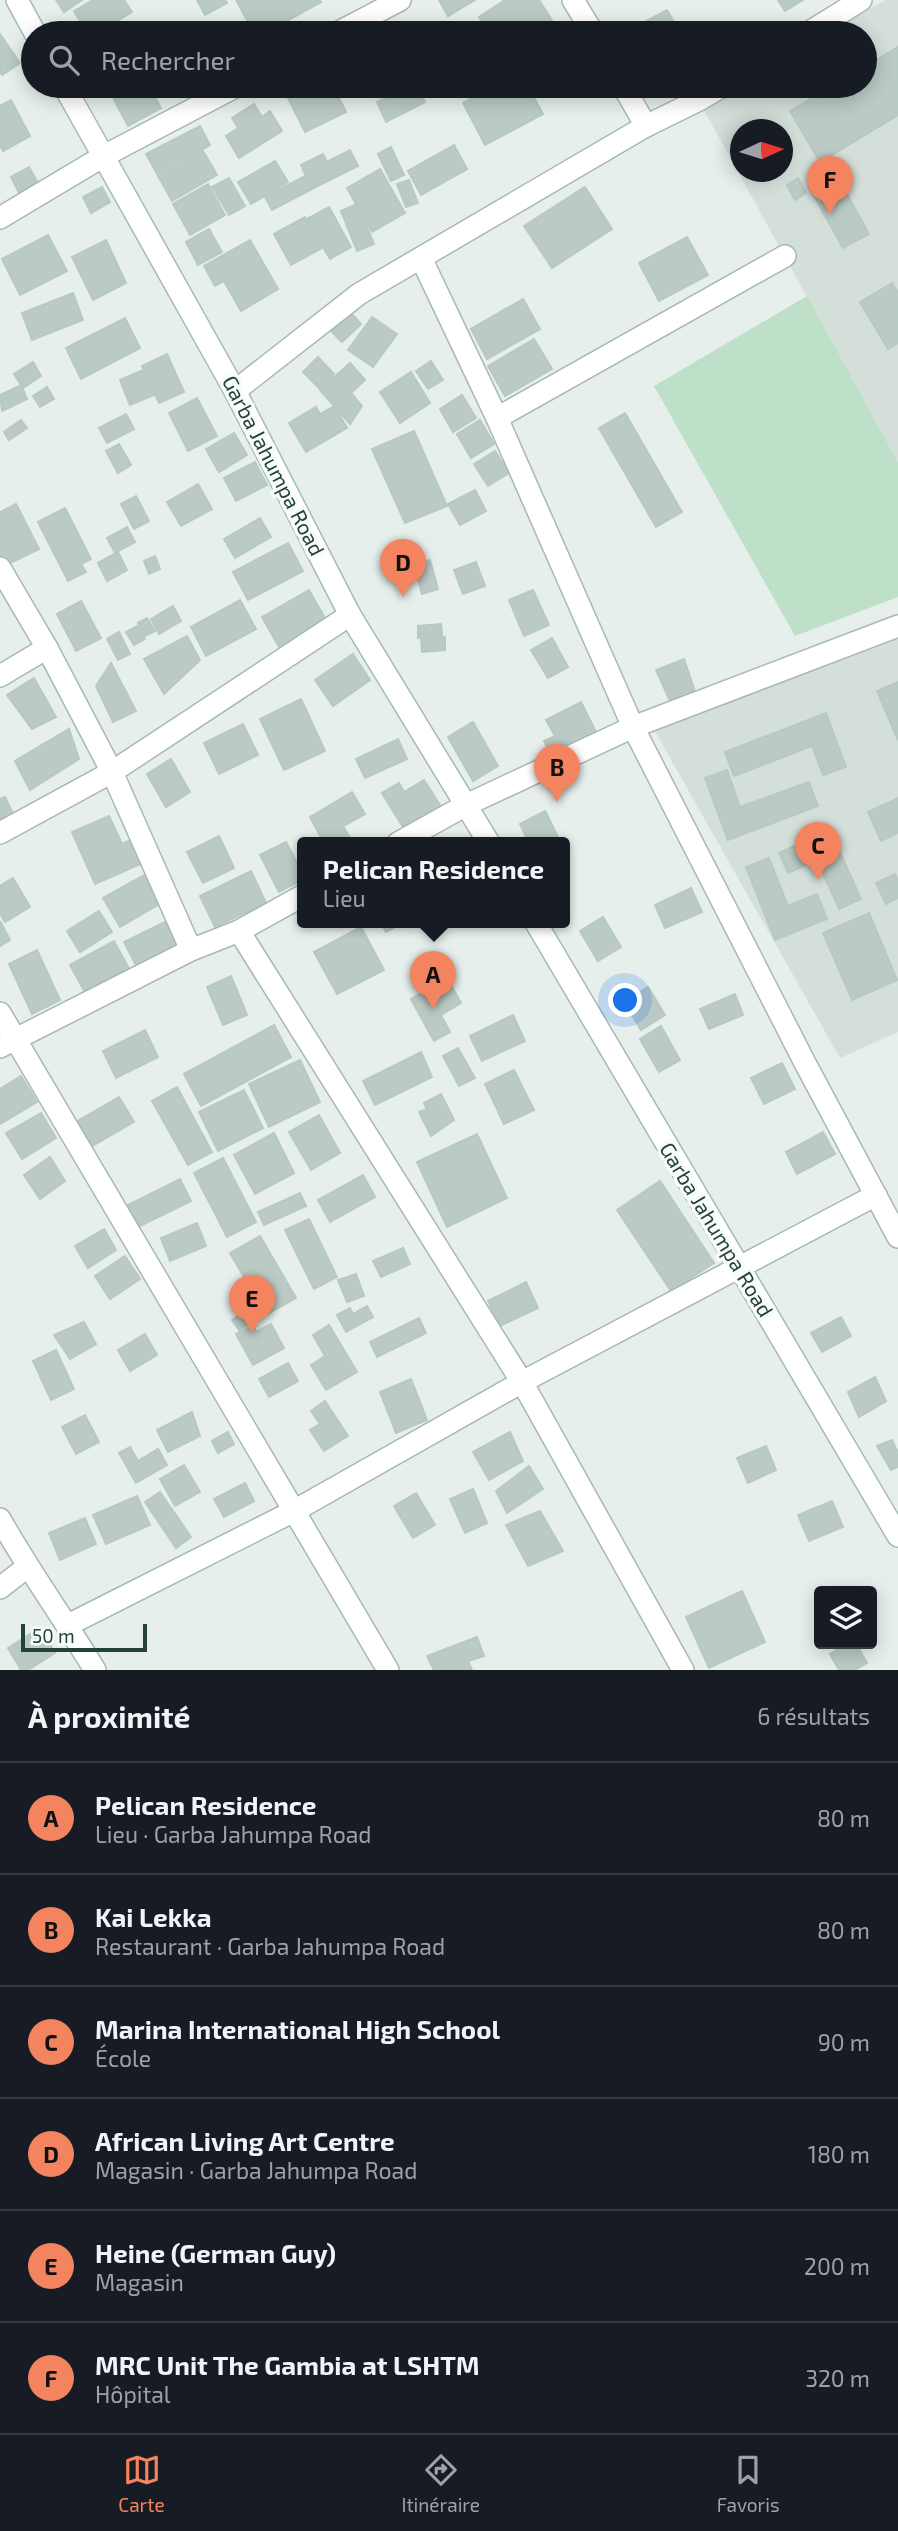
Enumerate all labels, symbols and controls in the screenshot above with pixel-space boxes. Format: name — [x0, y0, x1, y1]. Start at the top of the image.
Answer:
search box — [21, 21, 877, 98]
icon: search — [45, 41, 83, 79]
text: Rechercher — [101, 44, 235, 75]
north arrow — [730, 119, 793, 182]
pin: F — [807, 156, 853, 214]
street label: Garba Jahumpa Road — [218, 371, 331, 560]
pin: D — [380, 539, 426, 597]
pin: B — [534, 744, 580, 802]
pin: C — [795, 822, 841, 880]
popup — [297, 837, 570, 928]
text: Pelican Residence — [323, 853, 544, 884]
text: Lieu — [323, 884, 366, 912]
pin: A — [410, 951, 456, 1009]
your location — [608, 983, 642, 1017]
street label: Garba Jahumpa Road — [655, 1138, 779, 1321]
pin: E — [229, 1275, 275, 1333]
map controls — [814, 1586, 877, 1649]
button: layers — [814, 1586, 877, 1649]
scale bar — [21, 1621, 147, 1653]
text: 50 m — [32, 1624, 75, 1647]
text: À proximité — [28, 1698, 190, 1734]
text: 6 résultats — [757, 1702, 870, 1730]
text: Pelican Residence — [95, 1789, 317, 1820]
text: A — [43, 1804, 59, 1832]
text: 80 m — [817, 1804, 870, 1832]
text: Lieu · Garba Jahumpa Road — [95, 1820, 372, 1848]
text: Kai Lekka — [95, 1901, 212, 1932]
text: B — [44, 1916, 58, 1944]
text: 80 m — [817, 1916, 870, 1944]
text: Restaurant · Garba Jahumpa Road — [95, 1932, 445, 1960]
text: Marina International High School — [95, 2013, 500, 2044]
text: C — [44, 2028, 58, 2056]
text: 90 m — [818, 2028, 870, 2056]
text: École — [95, 2044, 151, 2072]
text: African Living Art Centre — [95, 2125, 395, 2156]
text: D — [43, 2140, 59, 2168]
text: 180 m — [808, 2140, 870, 2168]
text: Magasin · Garba Jahumpa Road — [95, 2156, 417, 2184]
text: Heine (German Guy) — [95, 2237, 336, 2268]
text: E — [44, 2252, 58, 2280]
text: 200 m — [804, 2252, 870, 2280]
text: Magasin — [95, 2268, 184, 2296]
text: MRC Unit The Gambia at LSHTM — [95, 2349, 480, 2380]
text: F — [45, 2364, 57, 2392]
text: 320 m — [805, 2364, 870, 2392]
text: Hôpital — [95, 2380, 171, 2408]
tab: Carte — [118, 2451, 165, 2516]
tab: Itinéraire — [401, 2451, 480, 2516]
tab: Favoris — [717, 2451, 780, 2516]

